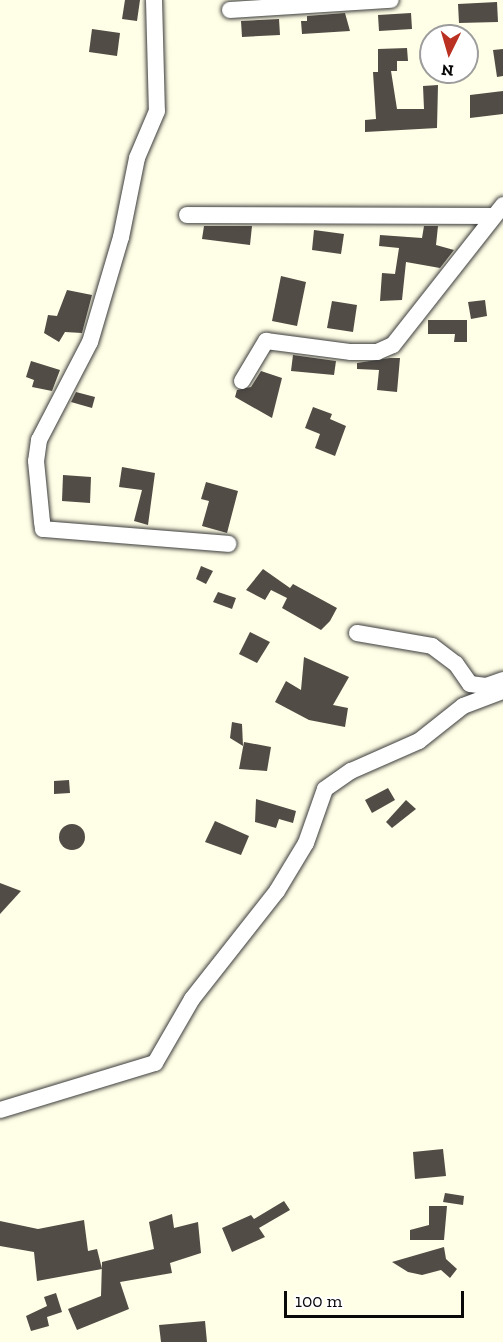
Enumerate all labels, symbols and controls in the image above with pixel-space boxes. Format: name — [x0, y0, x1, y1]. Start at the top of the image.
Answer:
north arrow — [419, 24, 479, 84]
text: N — [441, 60, 454, 80]
scale bar — [287, 1279, 467, 1317]
text: 100 m — [295, 1290, 342, 1312]

